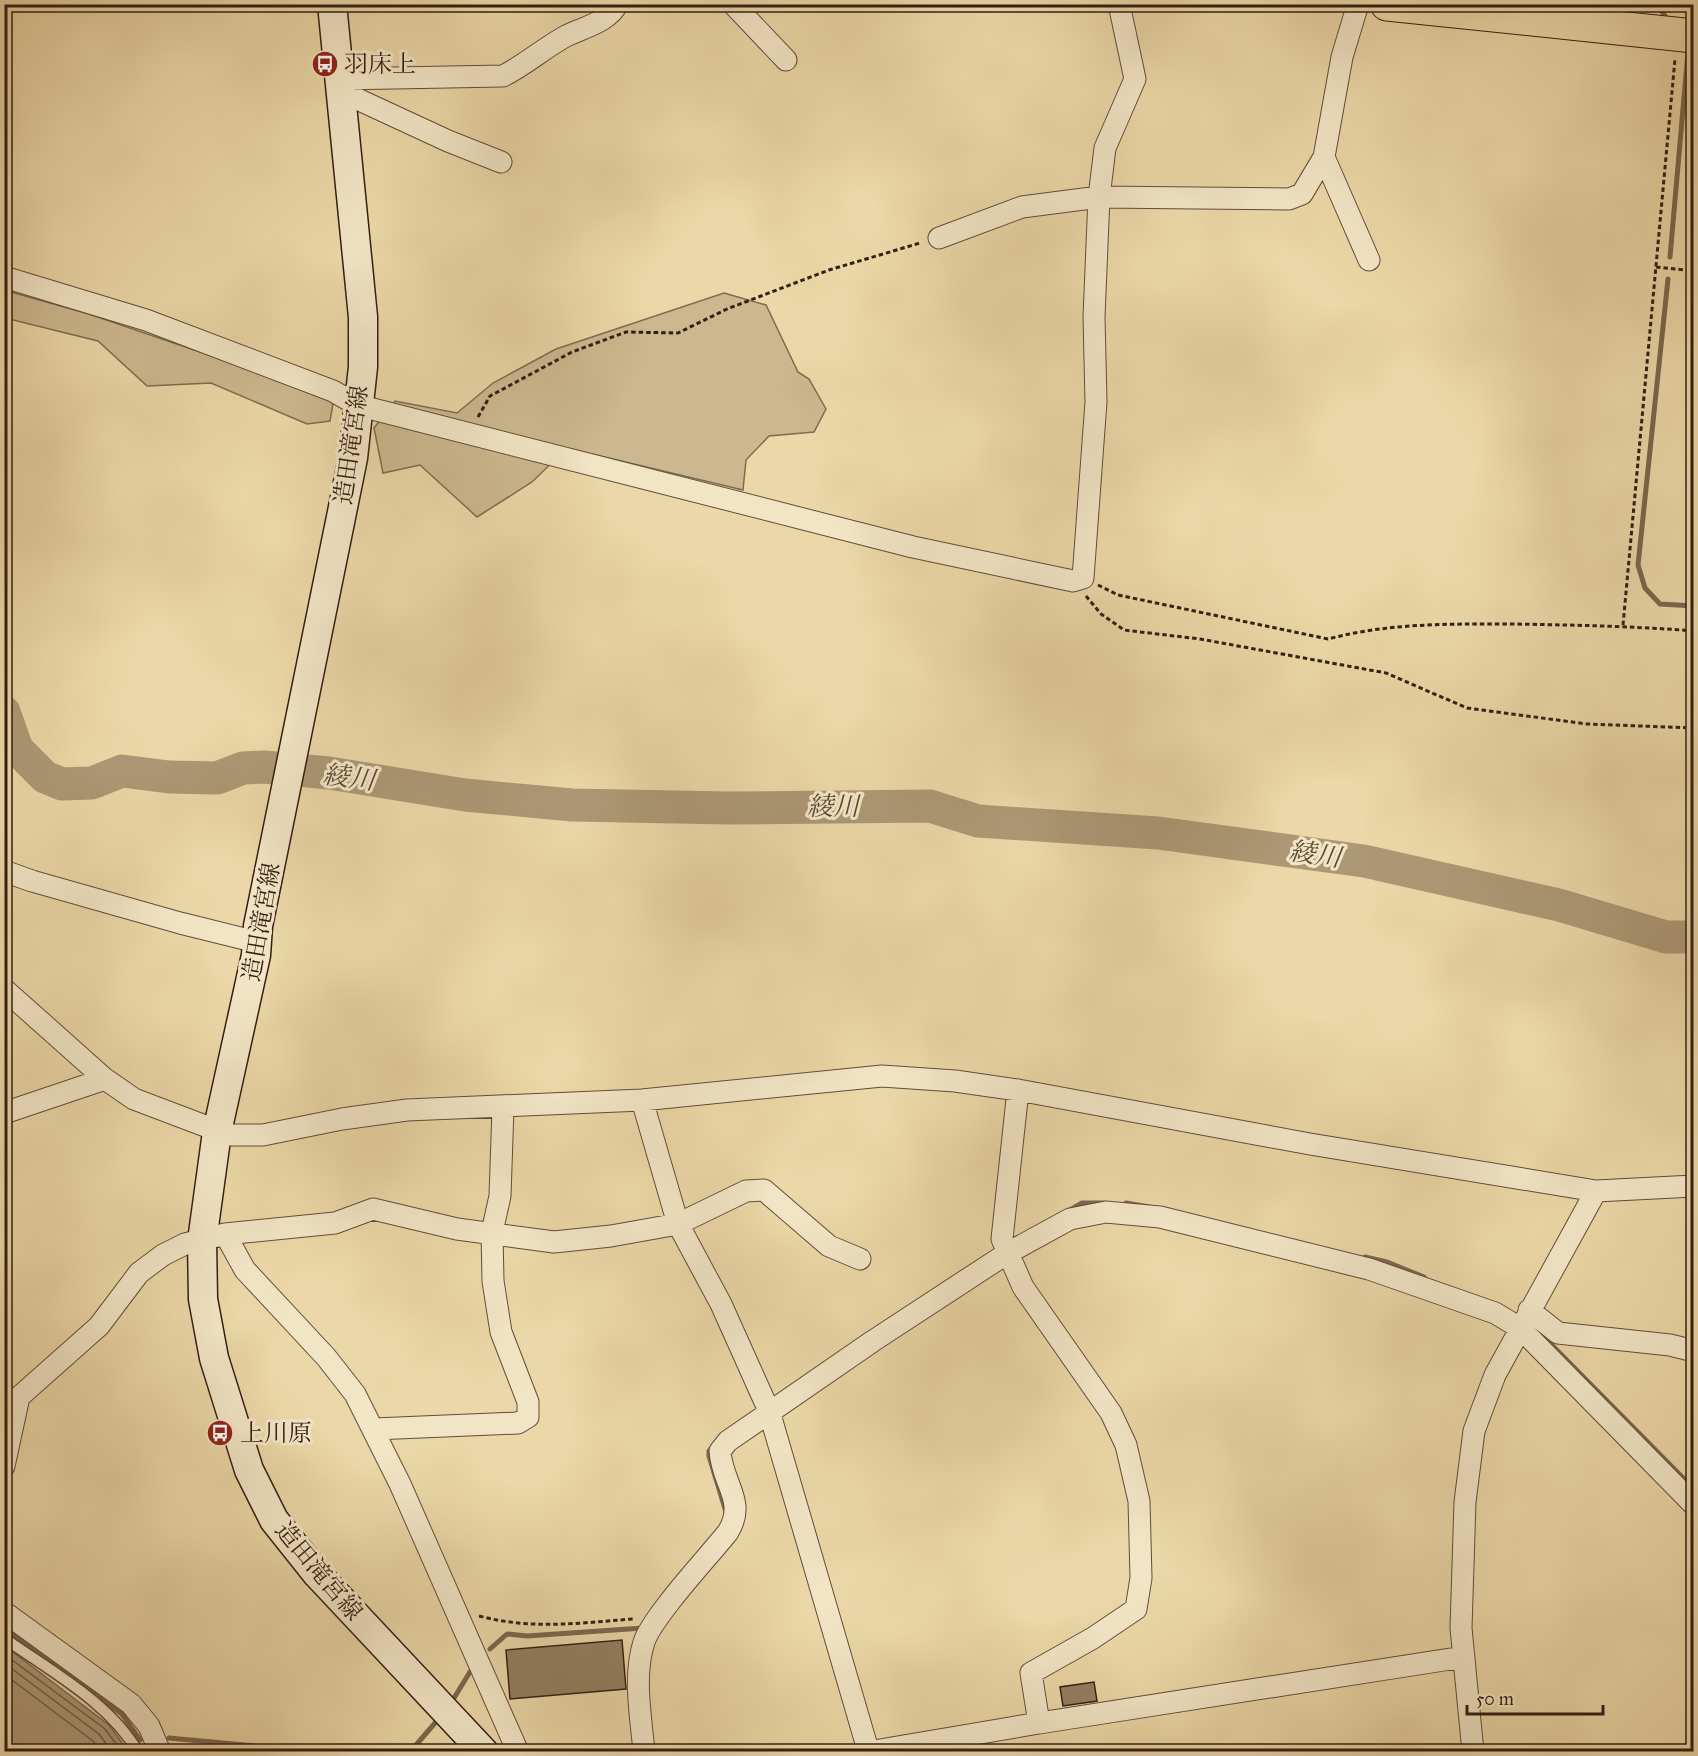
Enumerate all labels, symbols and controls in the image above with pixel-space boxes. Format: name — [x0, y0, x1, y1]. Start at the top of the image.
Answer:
bus stop icon: 羽床上 — [310, 49, 340, 79]
place label: 羽床上 — [344, 49, 416, 79]
street label: 造田滝宮線 — [328, 383, 374, 507]
water label: 綾川 — [321, 758, 380, 796]
water label: 綾川 — [807, 790, 862, 822]
water label: 綾川 — [1287, 835, 1346, 874]
street label: 造田滝宮線 — [236, 860, 286, 984]
bus stop icon: 上川原 — [205, 1418, 235, 1448]
place label: 上川原 — [240, 1418, 312, 1448]
street label: 造田滝宮線 — [269, 1515, 369, 1627]
scale bar — [1467, 1678, 1604, 1716]
text: 50 m — [1476, 1688, 1514, 1710]

